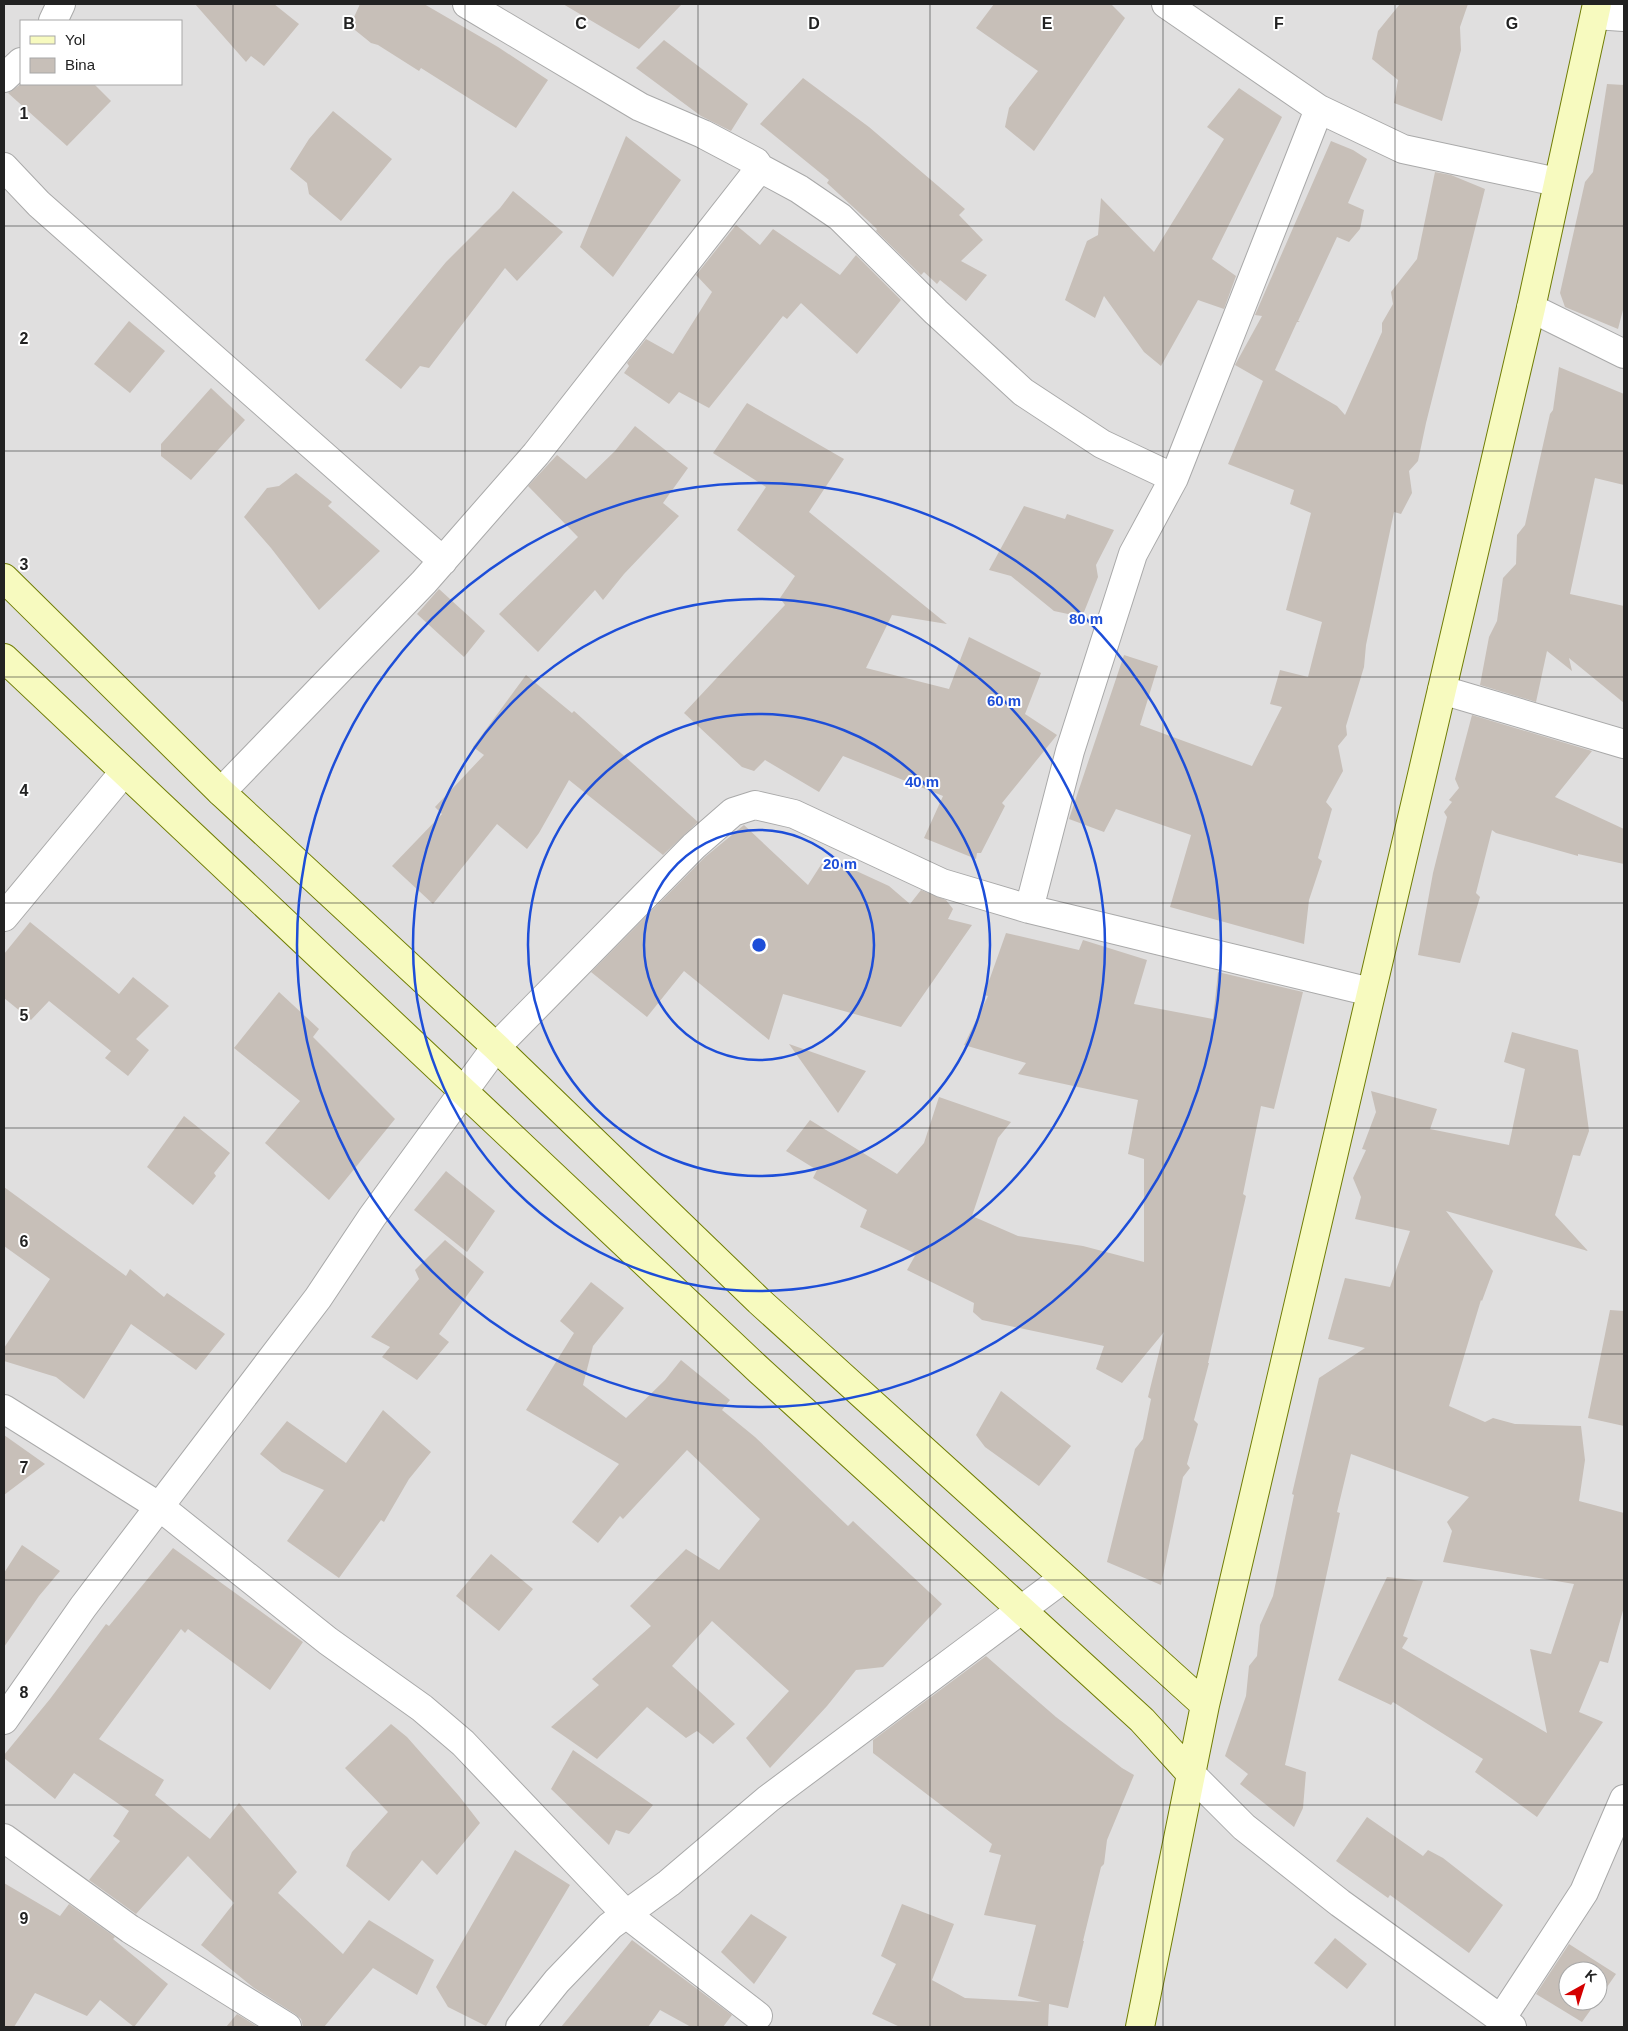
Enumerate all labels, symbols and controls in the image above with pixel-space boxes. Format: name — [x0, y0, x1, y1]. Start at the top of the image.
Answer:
text: B — [343, 15, 355, 32]
text: C — [575, 15, 587, 32]
text: D — [808, 15, 820, 32]
text: E — [1042, 15, 1053, 32]
text: F — [1274, 15, 1284, 32]
text: G — [1506, 15, 1518, 32]
legend — [20, 20, 182, 85]
text: Yol — [65, 31, 85, 48]
text: Bina — [65, 56, 96, 73]
text: 1 — [20, 105, 29, 122]
text: 2 — [20, 330, 29, 347]
text: 3 — [20, 556, 29, 573]
text: 80 m — [1069, 610, 1103, 627]
text: 60 m — [987, 692, 1021, 709]
text: 40 m — [905, 773, 939, 790]
text: 4 — [20, 782, 29, 799]
text: 20 m — [823, 855, 857, 872]
centre of rings — [750, 936, 768, 954]
text: 5 — [20, 1007, 29, 1024]
text: 6 — [20, 1233, 29, 1250]
text: 7 — [20, 1459, 29, 1476]
text: 8 — [20, 1684, 29, 1701]
text: 9 — [20, 1910, 29, 1927]
north arrow — [1558, 1961, 1608, 2011]
text: K — [1582, 1966, 1600, 1985]

